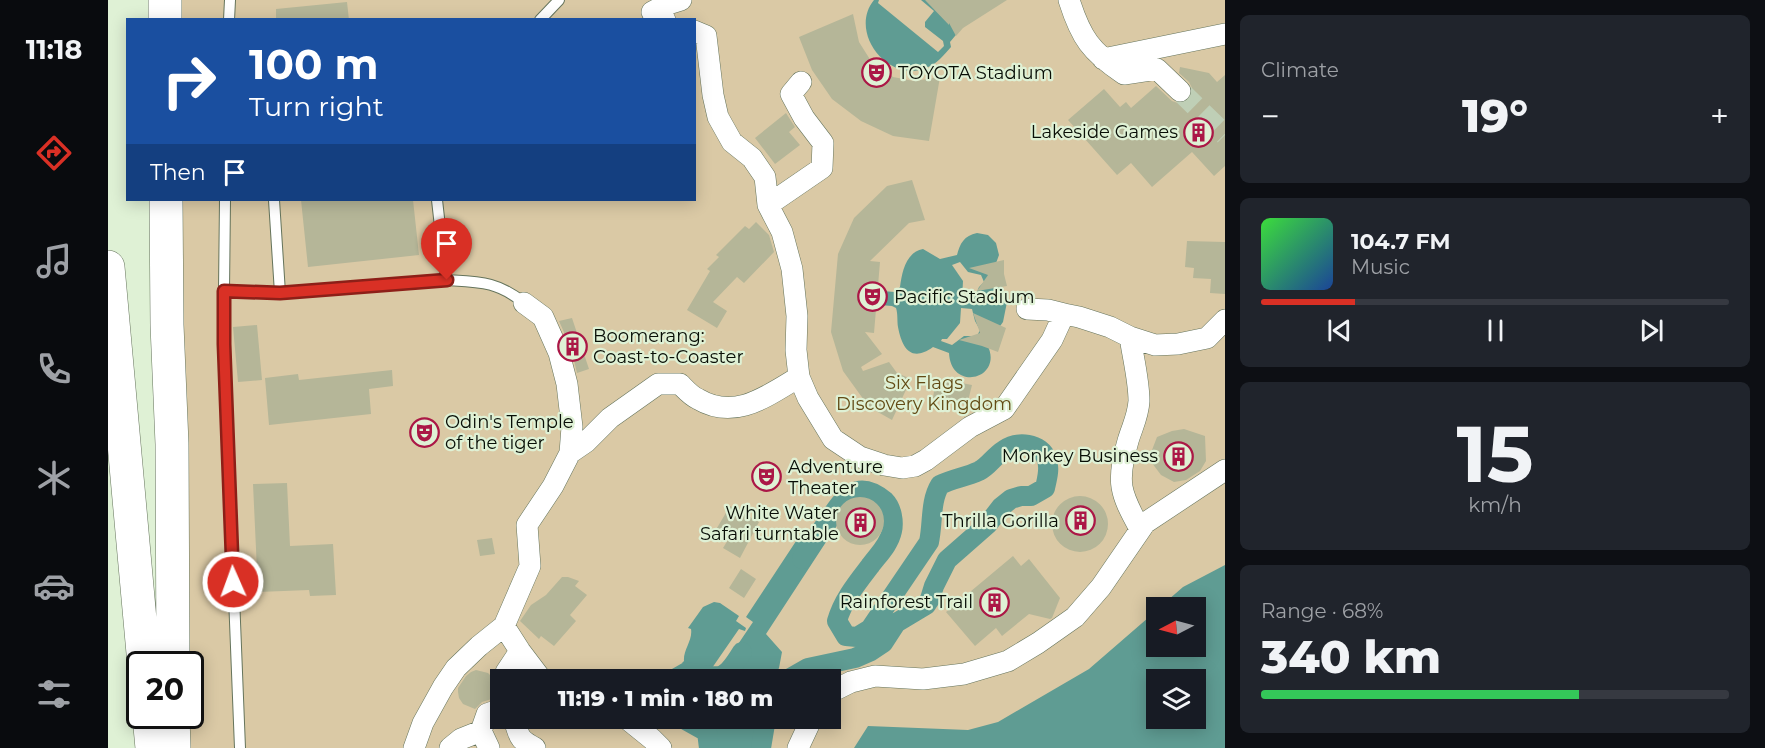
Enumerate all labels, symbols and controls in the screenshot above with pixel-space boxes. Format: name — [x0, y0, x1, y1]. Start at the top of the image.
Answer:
text: 11:18 — [26, 33, 82, 66]
text: 100 m — [249, 38, 378, 90]
icon: right — [150, 42, 228, 120]
theatre icon: TOYOTA Stadium — [861, 57, 893, 89]
text: Climate — [1261, 58, 1339, 82]
place label: TOYOTA Stadium — [898, 62, 1053, 84]
text: 19° — [1462, 88, 1528, 143]
text: Turn right — [249, 90, 384, 123]
text: − — [1261, 96, 1280, 136]
text: + — [1710, 96, 1729, 136]
building icon: Lakeside Games — [1183, 116, 1215, 148]
place label: Lakeside Games — [1031, 121, 1178, 143]
icon: directions — [33, 132, 75, 174]
icon: arrive — [218, 156, 251, 189]
text: Then — [150, 159, 206, 186]
pin — [421, 218, 472, 280]
icon: arrive — [430, 227, 463, 260]
text: 104.7 FM — [1351, 228, 1451, 255]
icon: music — [33, 240, 75, 282]
text: Music — [1351, 255, 1410, 279]
theatre icon: Pacific Stadium — [857, 281, 889, 313]
place label: Pacific Stadium — [894, 286, 1035, 308]
icon: previous — [1323, 314, 1356, 347]
icon: pause — [1479, 314, 1512, 347]
icon: next — [1635, 314, 1668, 347]
place label: Boomerang: Coast-to-Coaster — [593, 325, 744, 368]
building icon: Boomerang: Coast-to-Coaster — [556, 330, 588, 362]
icon: phone — [33, 348, 75, 390]
park label: Six Flags Discovery Kingdom — [836, 372, 1012, 415]
text: 15 — [1457, 406, 1534, 502]
place label: Odin's Temple of the tiger — [445, 411, 574, 454]
theatre icon: Odin's Temple of the tiger — [408, 416, 440, 448]
building icon: Monkey Business — [1163, 440, 1195, 472]
place label: Monkey Business — [1002, 445, 1158, 467]
place label: Adventure Theater — [788, 456, 883, 499]
icon: climate — [33, 457, 75, 499]
theatre icon: Adventure Theater — [751, 461, 783, 493]
text: km/h — [1468, 493, 1522, 517]
place label: White Water Safari turntable — [700, 502, 839, 545]
building icon: Thrilla Gorilla — [1064, 505, 1096, 537]
building icon: White Water Safari turntable — [844, 507, 876, 539]
place label: Thrilla Gorilla — [942, 510, 1059, 532]
position arrow — [201, 550, 265, 614]
icon: car — [33, 565, 75, 607]
building icon: Rainforest Trail — [978, 586, 1010, 618]
place label: Rainforest Trail — [840, 591, 973, 613]
north arrow — [1146, 597, 1206, 657]
map controls — [1146, 597, 1206, 729]
text: Range · 68% — [1261, 599, 1383, 623]
text: 340 km — [1261, 629, 1441, 684]
speed limit sign: 20 — [126, 651, 204, 729]
button: layers — [1146, 669, 1206, 729]
icon: filters — [33, 673, 75, 715]
text: 11:19 · 1 min · 180 m — [558, 685, 773, 712]

